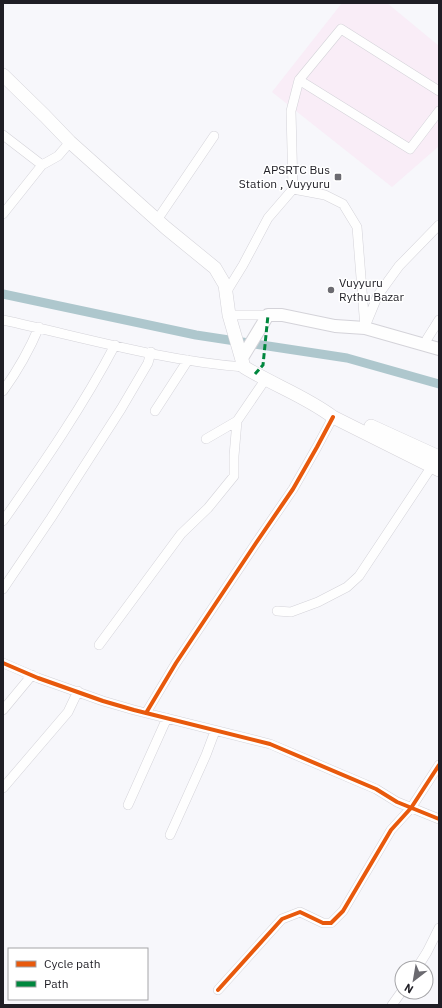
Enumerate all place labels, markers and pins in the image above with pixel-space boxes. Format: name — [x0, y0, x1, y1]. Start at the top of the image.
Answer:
place label: APSRTC Bus Station , Vuyyuru — [239, 162, 330, 191]
marker: APSRTC Bus Station , Vuyyuru — [333, 172, 343, 182]
place label: Vuyyuru Rythu Bazar — [339, 275, 405, 304]
marker: Vuyyuru Rythu Bazar — [326, 285, 336, 295]

